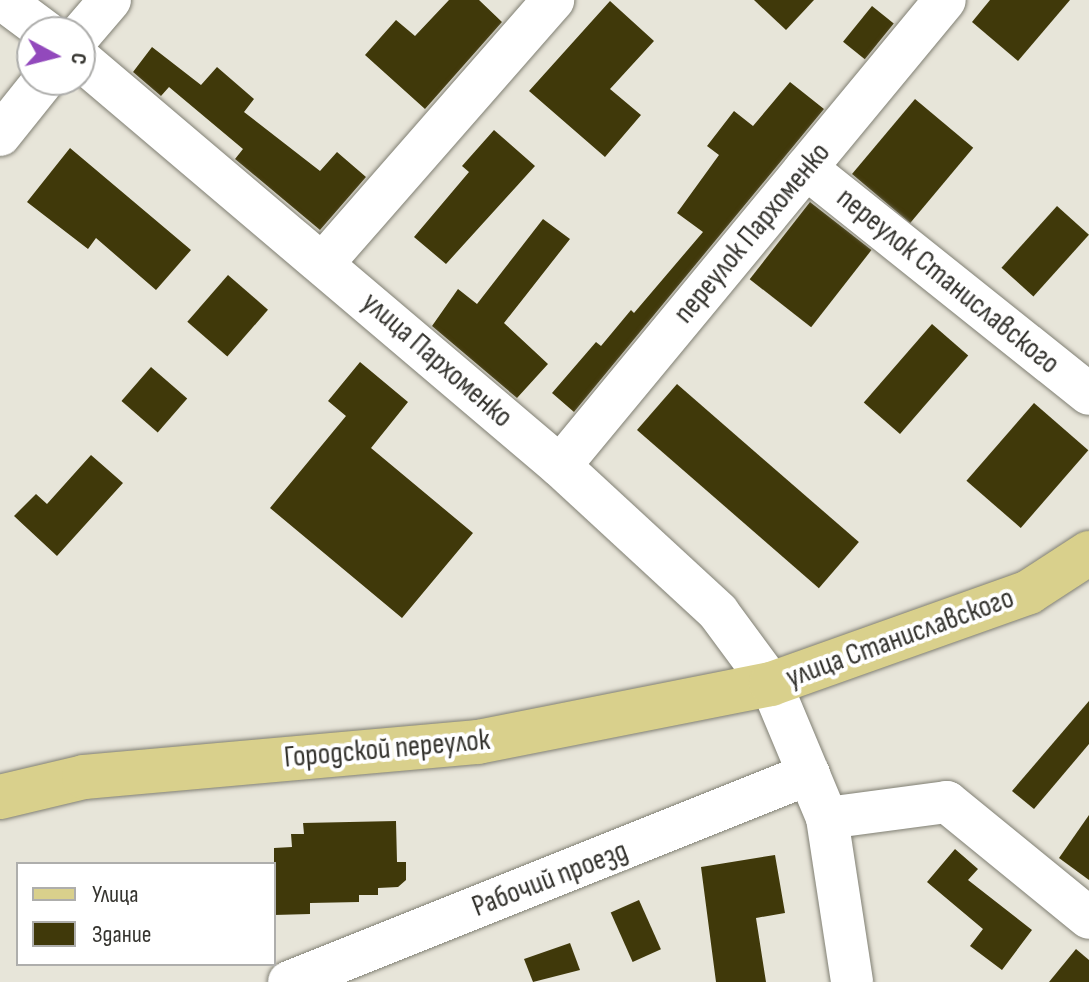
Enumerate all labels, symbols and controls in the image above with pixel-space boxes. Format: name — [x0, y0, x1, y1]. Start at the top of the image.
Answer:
north arrow — [16, 16, 96, 96]
text: С — [64, 51, 92, 66]
street label: переулок Пархоменко — [666, 135, 838, 331]
street label: переулок Станиславского — [829, 180, 1067, 382]
street label: улица Пархоменко — [354, 285, 520, 435]
street label: улица Станиславского — [781, 580, 1019, 696]
street label: Городской переулок — [283, 722, 491, 776]
street label: Рабочий проезд — [467, 833, 633, 925]
legend — [16, 862, 276, 966]
text: Улица — [92, 880, 138, 909]
text: Здание — [92, 920, 151, 949]

